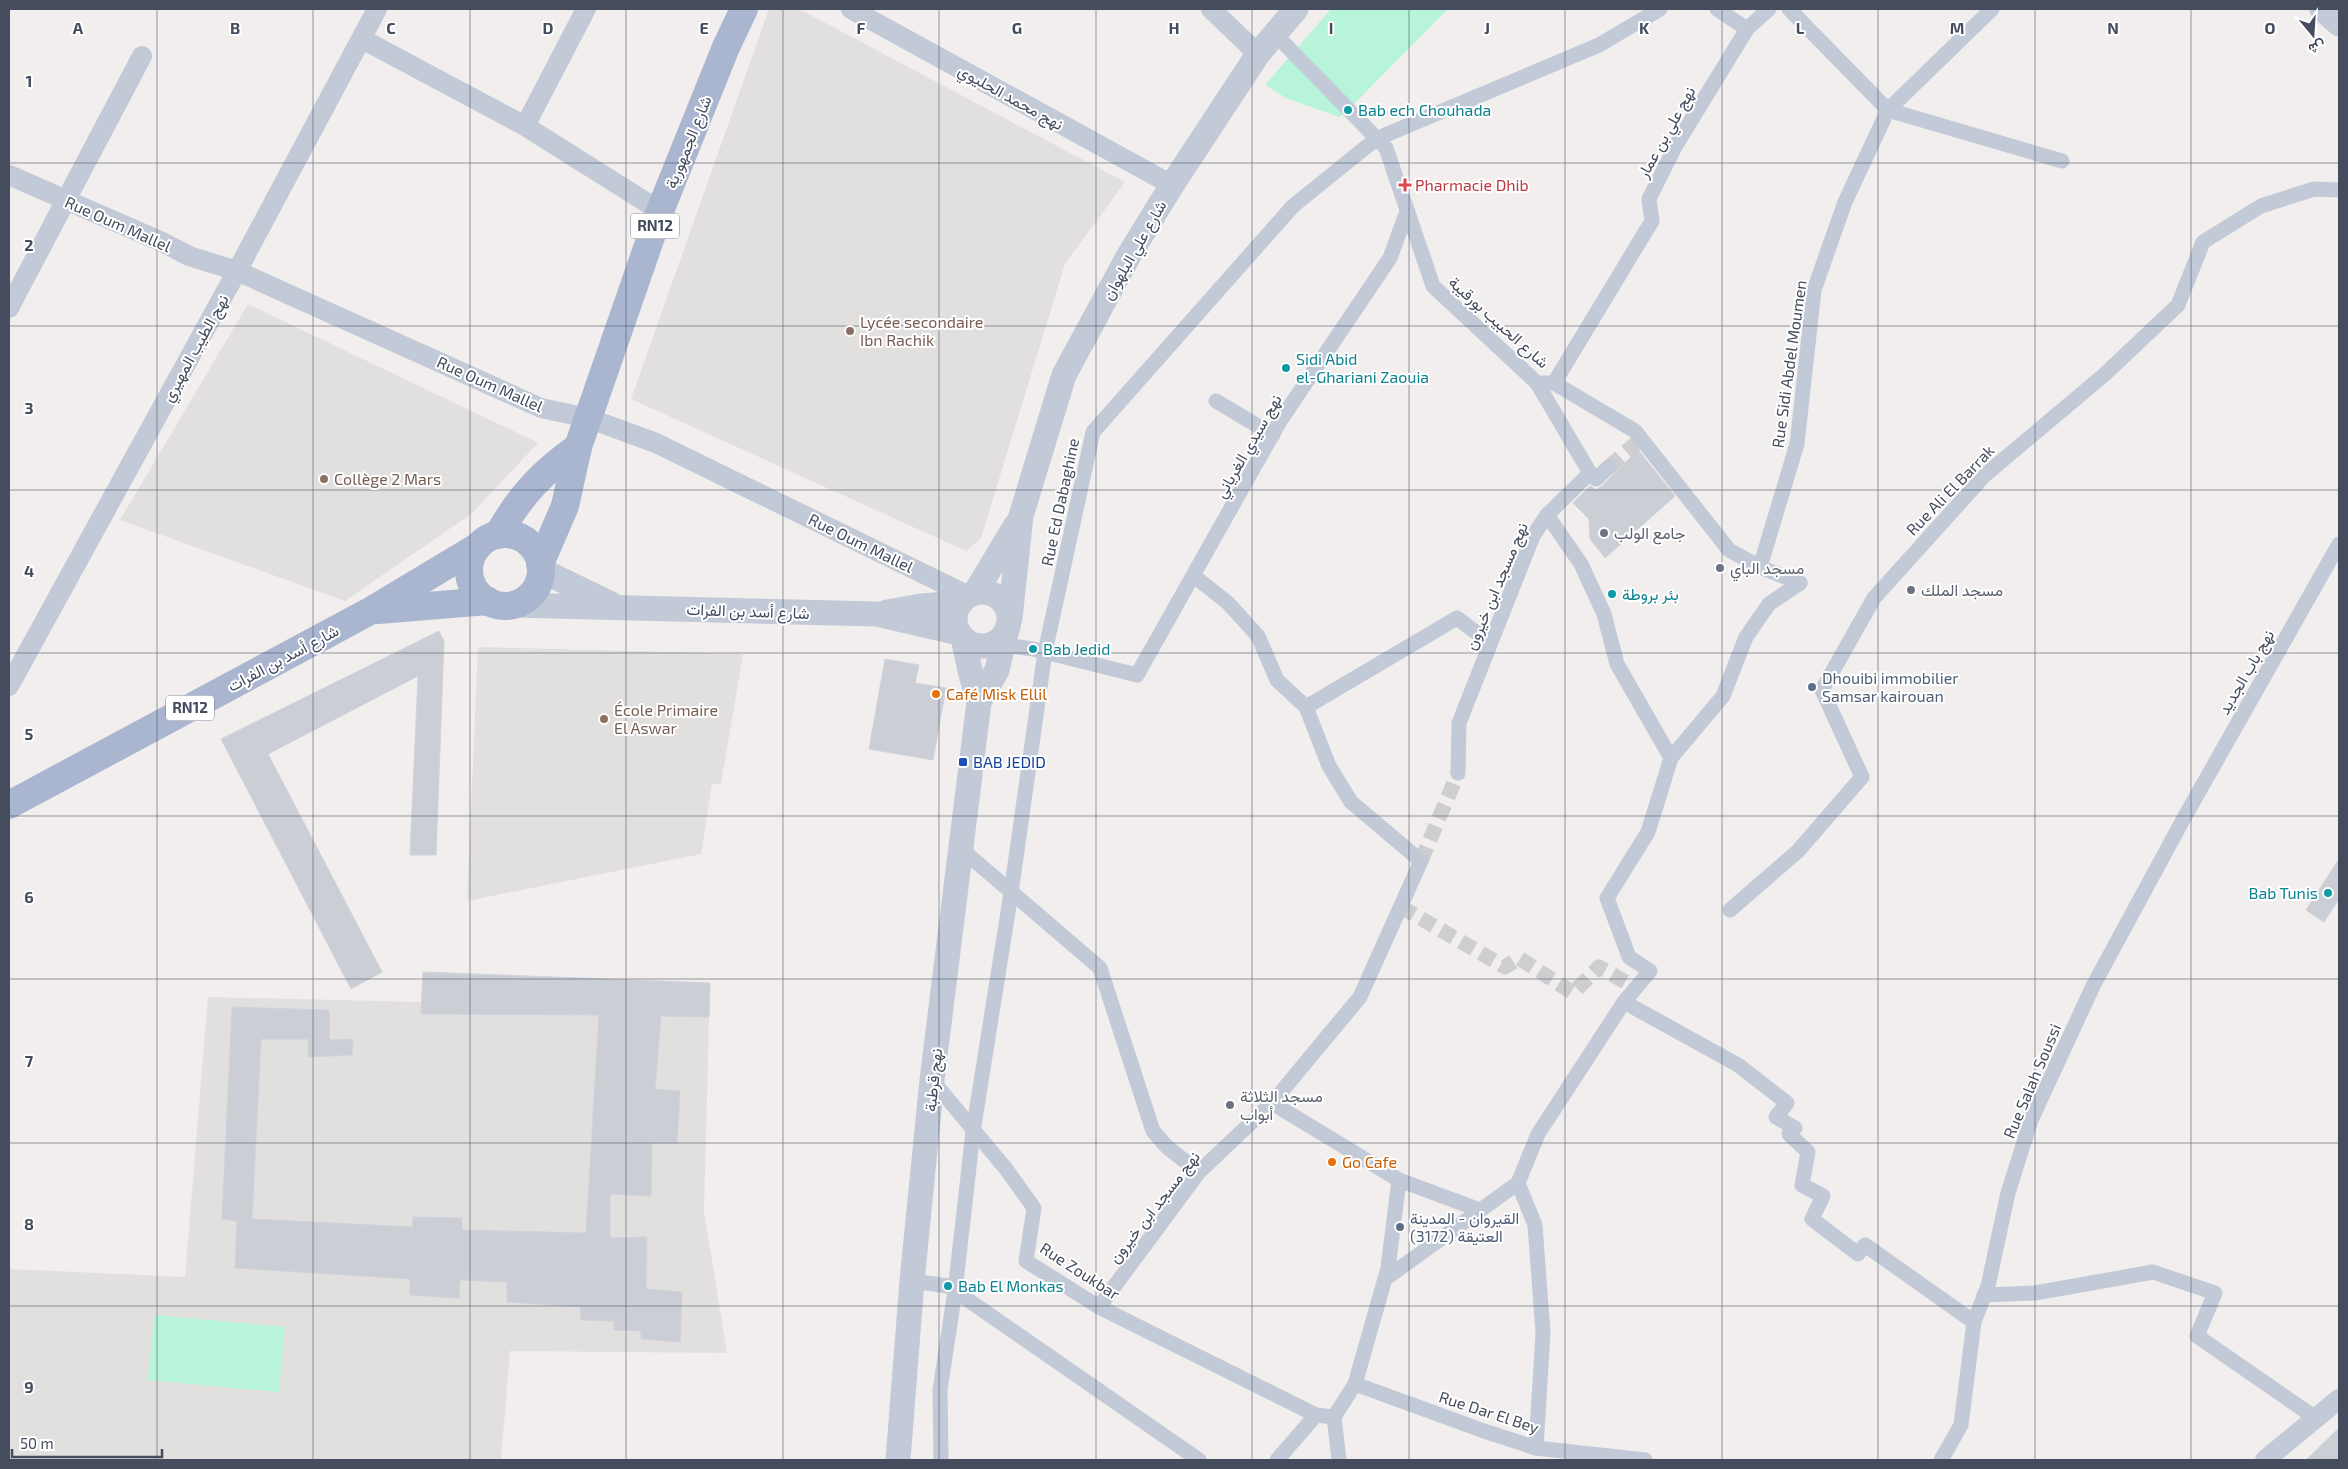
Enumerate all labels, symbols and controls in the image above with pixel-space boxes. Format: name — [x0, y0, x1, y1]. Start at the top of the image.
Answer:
north arrow — [2288, 10, 2338, 60]
text: A — [73, 18, 84, 37]
text: B — [230, 18, 240, 37]
text: C — [386, 18, 396, 37]
text: D — [543, 18, 554, 37]
text: E — [699, 18, 709, 37]
text: F — [857, 18, 866, 37]
text: G — [1012, 18, 1022, 37]
text: H — [1168, 18, 1180, 37]
text: I — [1329, 18, 1333, 37]
text: J — [1484, 18, 1490, 37]
text: K — [1639, 18, 1650, 37]
text: L — [1796, 18, 1805, 37]
text: M — [1950, 18, 1964, 37]
text: N — [2107, 18, 2119, 37]
text: O — [2264, 18, 2276, 37]
text: ش — [2306, 36, 2328, 59]
street label: نهج محمد الحليوي — [953, 60, 1067, 138]
text: 1 — [26, 71, 32, 90]
street label: نهج علي بن عمار — [1632, 83, 1703, 184]
street label: شارع الجمهورية — [660, 93, 717, 192]
place label: Bab ech Chouhada — [1358, 100, 1491, 119]
marker: Bab ech Chouhada — [1342, 104, 1354, 116]
place label: Pharmacie Dhib — [1415, 175, 1529, 194]
marker: Pharmacie Dhib — [1399, 179, 1411, 191]
street label: Rue Oum Mallel — [62, 192, 174, 256]
street label: شارع علي البلهوان — [1097, 197, 1174, 305]
road number: RN12 — [631, 214, 679, 238]
text: 2 — [24, 235, 34, 254]
street label: شارع الحبيب بورقيبة — [1443, 272, 1553, 374]
street label: Rue Sidi Abdel Moumen — [1767, 279, 1810, 449]
street label: نهج الطيب المهيري — [157, 291, 236, 407]
place label: Lycée secondaire Ibn Rachik — [860, 312, 983, 349]
marker: Lycée secondaire Ibn Rachik — [844, 325, 856, 337]
place label: Sidi Abid el-Ghariani Zaouia — [1296, 349, 1429, 386]
street label: Rue Oum Mallel — [434, 352, 546, 416]
marker: Sidi Abid el-Ghariani Zaouia — [1280, 362, 1292, 374]
street label: نهج سيدي الغرياني — [1210, 390, 1289, 504]
text: 3 — [24, 398, 34, 417]
street label: Rue Ed Dabaghine — [1037, 436, 1082, 568]
street label: Rue Ali El Barrak — [1902, 440, 1998, 539]
place label: Collège 2 Mars — [334, 469, 441, 488]
marker: Collège 2 Mars — [318, 473, 330, 485]
street label: Rue Oum Mallel — [806, 509, 917, 576]
street label: نهج مسجد ابن خيرون — [1460, 519, 1534, 654]
place label: جامع الولب — [1614, 523, 1686, 545]
marker: جامع الولب — [1598, 527, 1610, 539]
place label: مسجد الباي — [1730, 558, 1804, 582]
text: 4 — [24, 561, 34, 580]
marker: مسجد الباي — [1714, 562, 1726, 574]
place label: مسجد الملك — [1921, 580, 2003, 600]
place label: بئر بروطة — [1622, 584, 1679, 605]
marker: مسجد الملك — [1905, 584, 1917, 596]
marker: بئر بروطة — [1606, 588, 1618, 600]
street label: شارع أسد بن الفرات — [686, 599, 810, 625]
street label: شارع أسد بن الفرات — [224, 620, 343, 697]
street label: نهج باب الجديد — [2214, 626, 2280, 719]
place label: Bab Jedid — [1043, 639, 1110, 658]
marker: Bab Jedid — [1027, 643, 1039, 655]
place label: Dhouibi immobilier Samsar kairouan — [1822, 668, 1959, 705]
marker: Dhouibi immobilier Samsar kairouan — [1806, 681, 1818, 693]
place label: Café Misk Ellil — [946, 684, 1047, 703]
marker: Café Misk Ellil — [930, 688, 942, 700]
road number: RN12 — [166, 696, 214, 720]
place label: École Primaire El Aswar — [614, 700, 718, 737]
marker: École Primaire El Aswar — [598, 713, 610, 725]
text: 5 — [25, 724, 34, 743]
place label: BAB JEDID — [973, 752, 1046, 771]
marker: BAB JEDID — [957, 756, 969, 768]
place label: Bab Tunis — [2249, 883, 2318, 902]
text: 6 — [24, 887, 34, 906]
marker: Bab Tunis — [2322, 887, 2334, 899]
street label: Rue Salah Soussi — [1999, 1021, 2064, 1141]
street label: نهج قرطبة — [920, 1047, 948, 1113]
text: 7 — [25, 1051, 34, 1070]
place label: مسجد الثلاثة أبواب — [1240, 1086, 1323, 1125]
marker: مسجد الثلاثة أبواب — [1224, 1099, 1236, 1111]
street label: نهج مسجد ابن خيرون — [1104, 1147, 1206, 1268]
place label: Go Cafe — [1342, 1152, 1397, 1171]
marker: Go Cafe — [1326, 1156, 1338, 1168]
place label: القيروان - المدينة العتيقة (3172) — [1410, 1208, 1519, 1246]
text: 8 — [24, 1214, 34, 1233]
marker: القيروان - المدينة العتيقة (3172) — [1394, 1221, 1406, 1233]
street label: Rue Zoukbar — [1037, 1238, 1124, 1304]
place label: Bab El Monkas — [958, 1276, 1064, 1295]
marker: Bab El Monkas — [942, 1280, 954, 1292]
text: 9 — [24, 1377, 34, 1396]
street label: Rue Dar El Bey — [1437, 1386, 1542, 1437]
scale bar — [12, 1426, 162, 1458]
text: 50 m — [20, 1434, 54, 1452]

